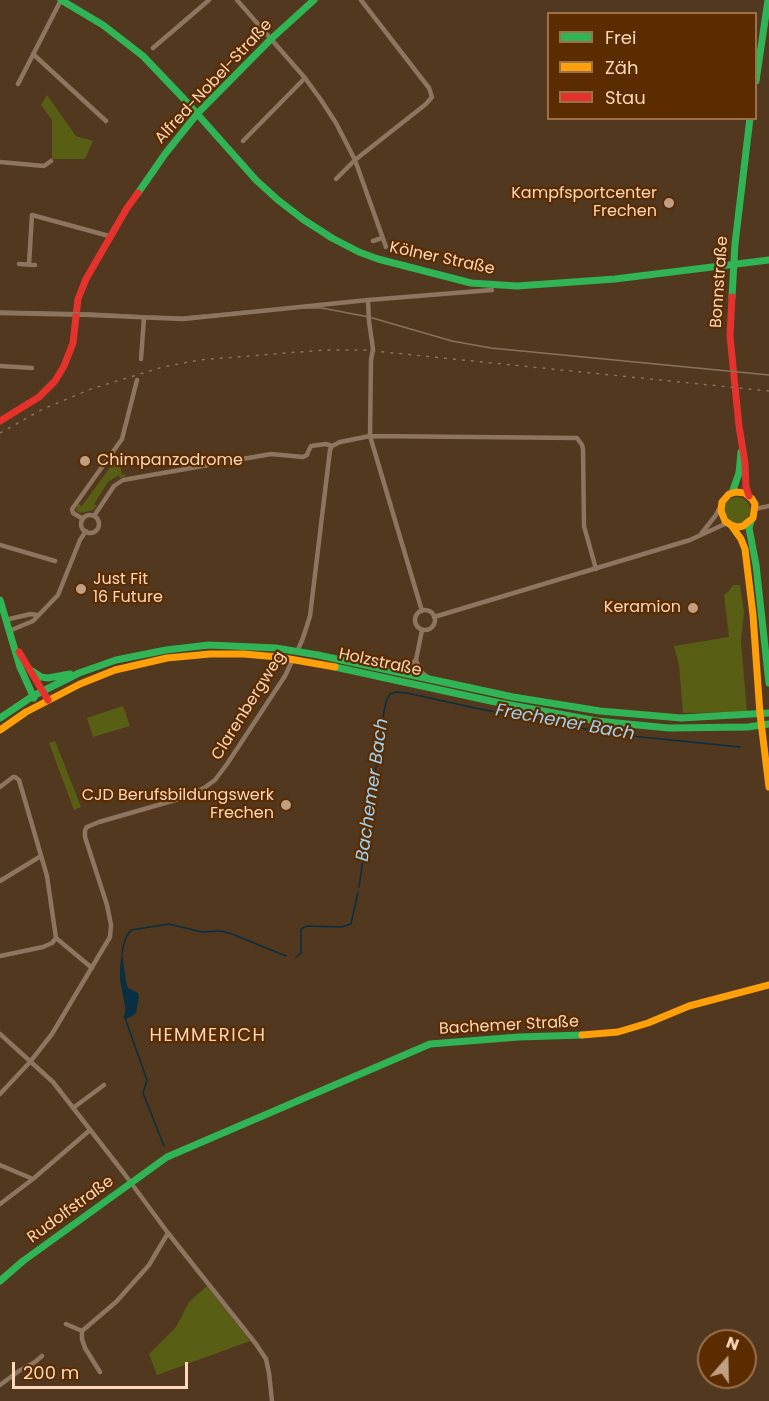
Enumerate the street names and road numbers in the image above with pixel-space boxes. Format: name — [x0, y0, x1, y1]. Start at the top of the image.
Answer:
street label: Alfred-Nobel-Straße — [151, 16, 277, 148]
street label: Bonnstraße — [707, 235, 733, 329]
street label: Kölner Straße — [388, 238, 496, 280]
street label: Holzstraße — [337, 645, 423, 681]
street label: Clarenbergweg — [208, 648, 290, 764]
street label: Bachemer Straße — [439, 1013, 579, 1039]
street label: Rudolfstraße — [24, 1172, 118, 1248]

